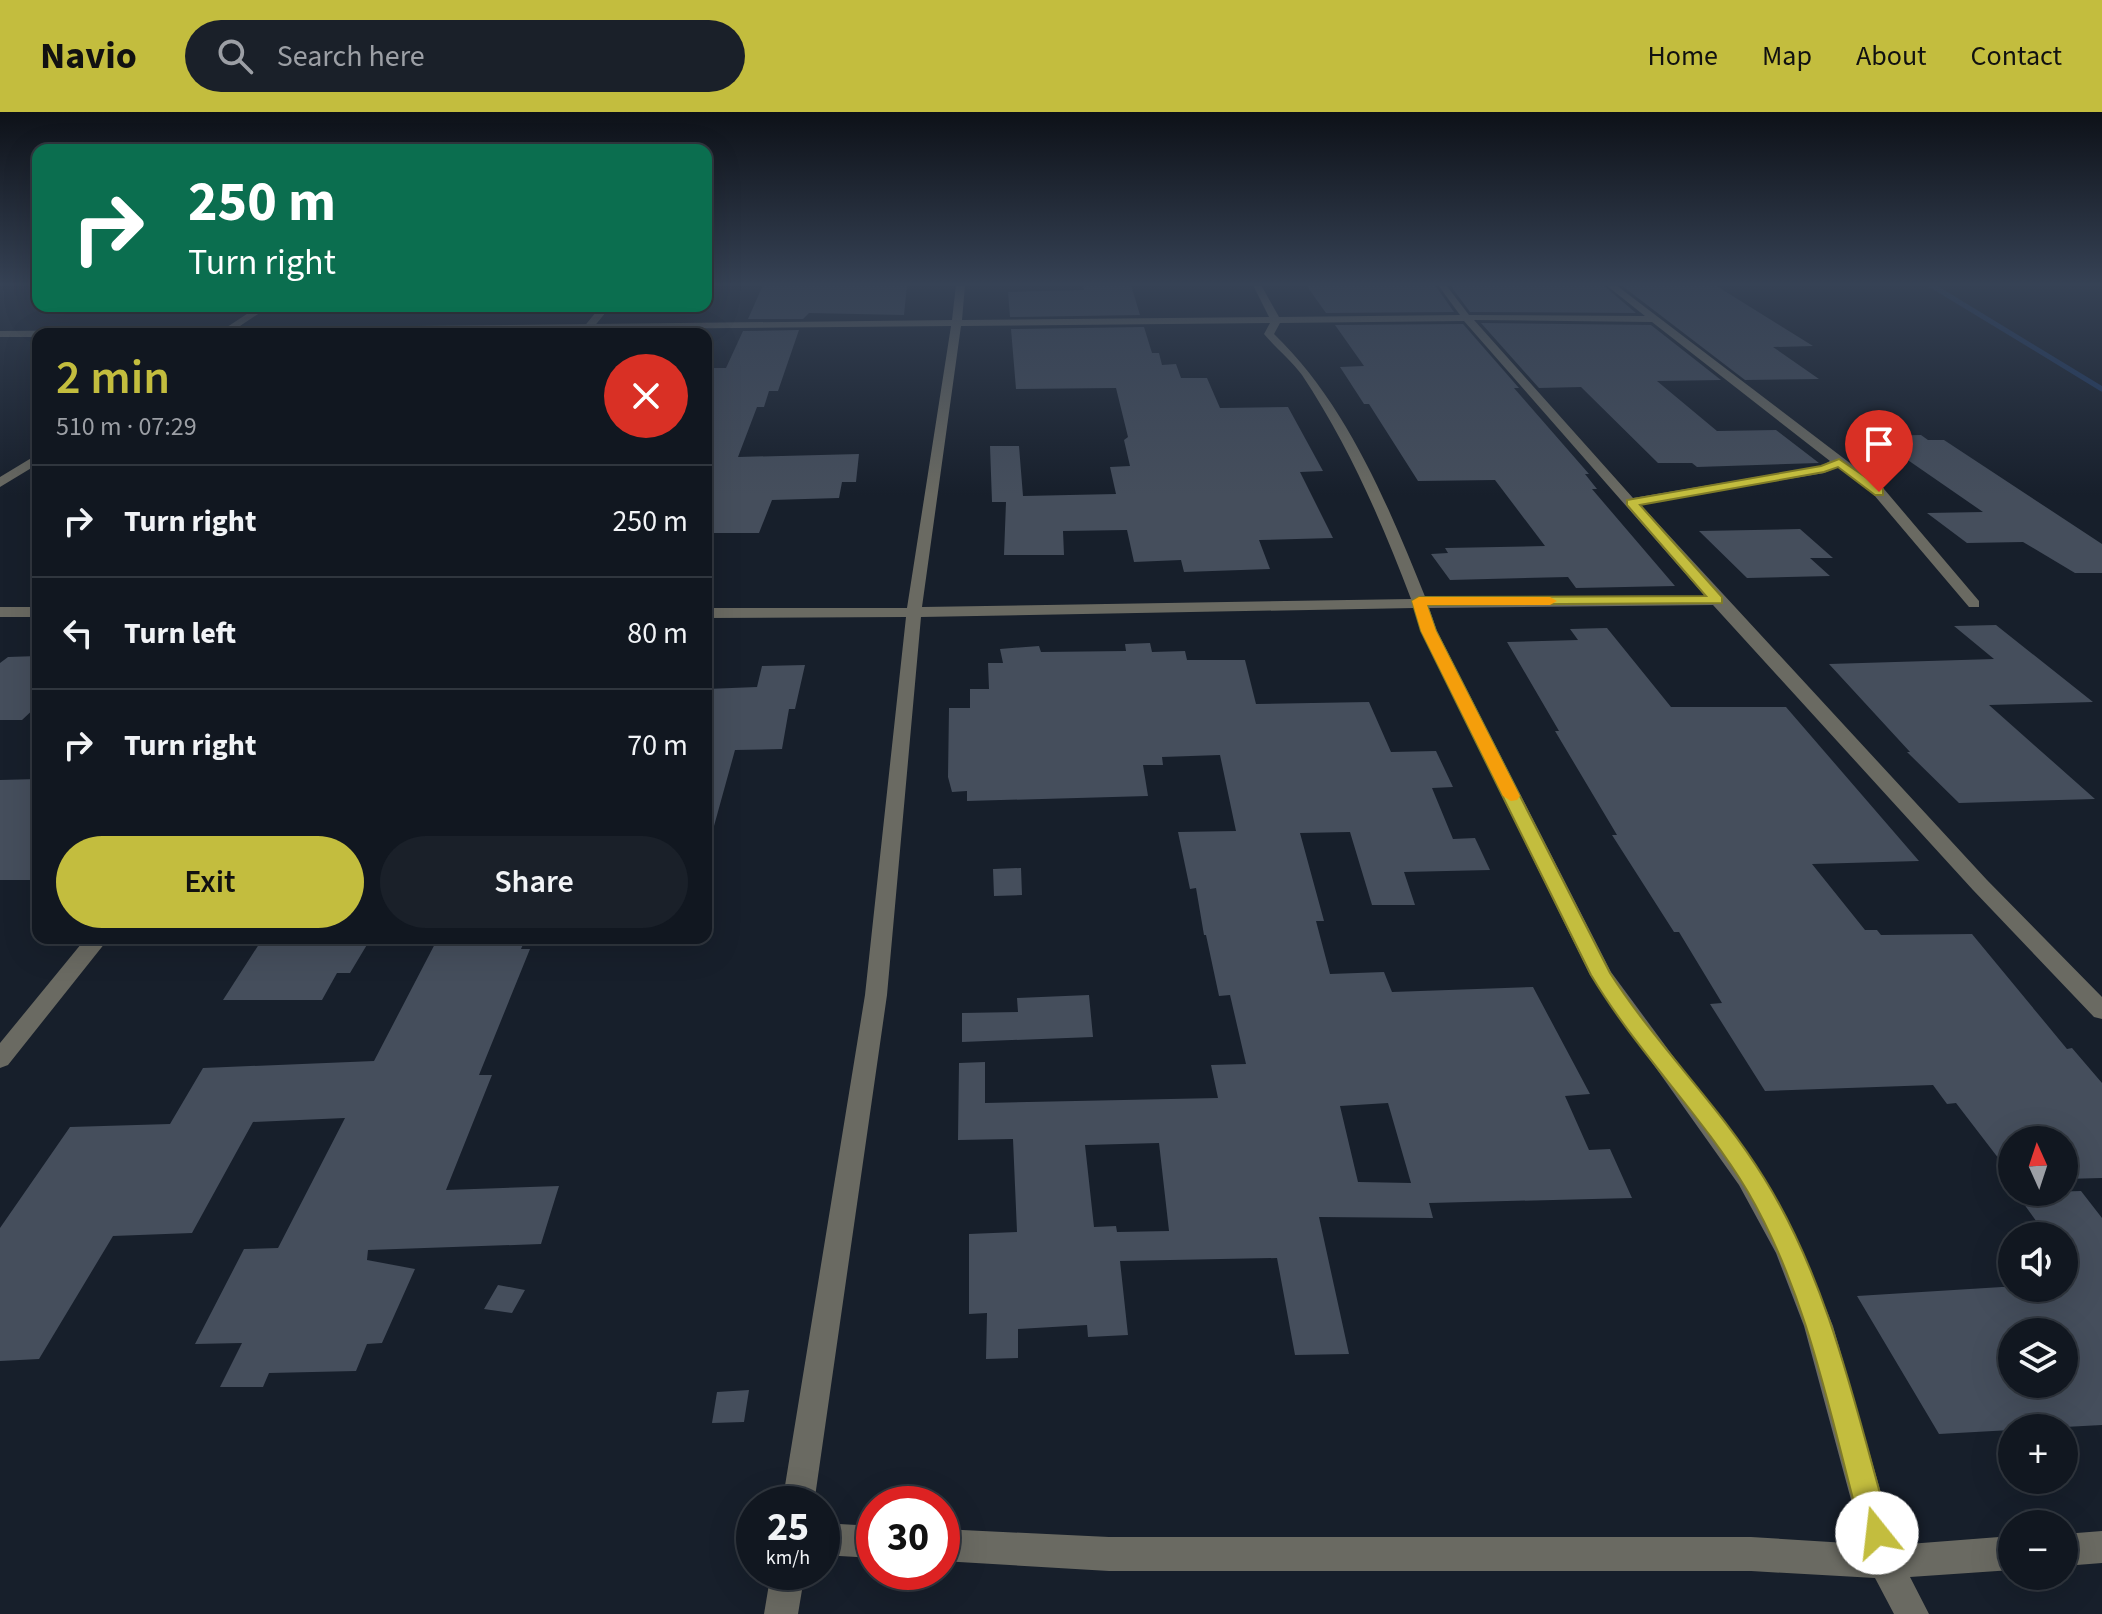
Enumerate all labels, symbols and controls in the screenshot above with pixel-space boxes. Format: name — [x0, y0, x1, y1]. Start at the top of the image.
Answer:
search box — [185, 20, 745, 92]
text: Navio — [40, 29, 137, 83]
icon: search — [213, 34, 257, 78]
text: Search here — [277, 35, 425, 78]
text: Home — [1647, 36, 1718, 76]
text: Map — [1762, 36, 1812, 76]
text: About — [1856, 36, 1927, 76]
text: Contact — [1971, 36, 2062, 76]
text: 250 m — [188, 163, 336, 242]
icon: right — [56, 176, 160, 280]
text: Turn right — [188, 237, 336, 288]
text: 2 min — [56, 344, 170, 412]
button: close — [604, 354, 688, 438]
text: 510 m · 07:29 — [56, 408, 197, 445]
pin — [1845, 410, 1913, 492]
icon: arrive — [1857, 422, 1901, 466]
icon: right — [56, 499, 100, 543]
text: Turn right — [124, 500, 256, 543]
text: 250 m — [612, 500, 688, 543]
icon: left — [56, 611, 100, 655]
text: Turn left — [124, 612, 236, 655]
text: 80 m — [627, 612, 688, 655]
icon: right — [56, 723, 100, 767]
text: Turn right — [124, 724, 256, 767]
text: 70 m — [627, 724, 688, 767]
button: Exit — [56, 836, 364, 928]
button: Share — [380, 836, 688, 928]
north arrow — [1998, 1126, 2078, 1206]
map controls — [1998, 1126, 2078, 1590]
button: sound — [1998, 1222, 2078, 1302]
button: layers — [1998, 1318, 2078, 1398]
button: + — [1998, 1414, 2078, 1494]
speed limit sign: 30 — [856, 1486, 960, 1590]
position arrow — [1835, 1491, 1919, 1575]
text: 25 — [767, 1499, 809, 1556]
button: − — [1998, 1510, 2078, 1590]
text: km/h — [766, 1544, 810, 1572]

